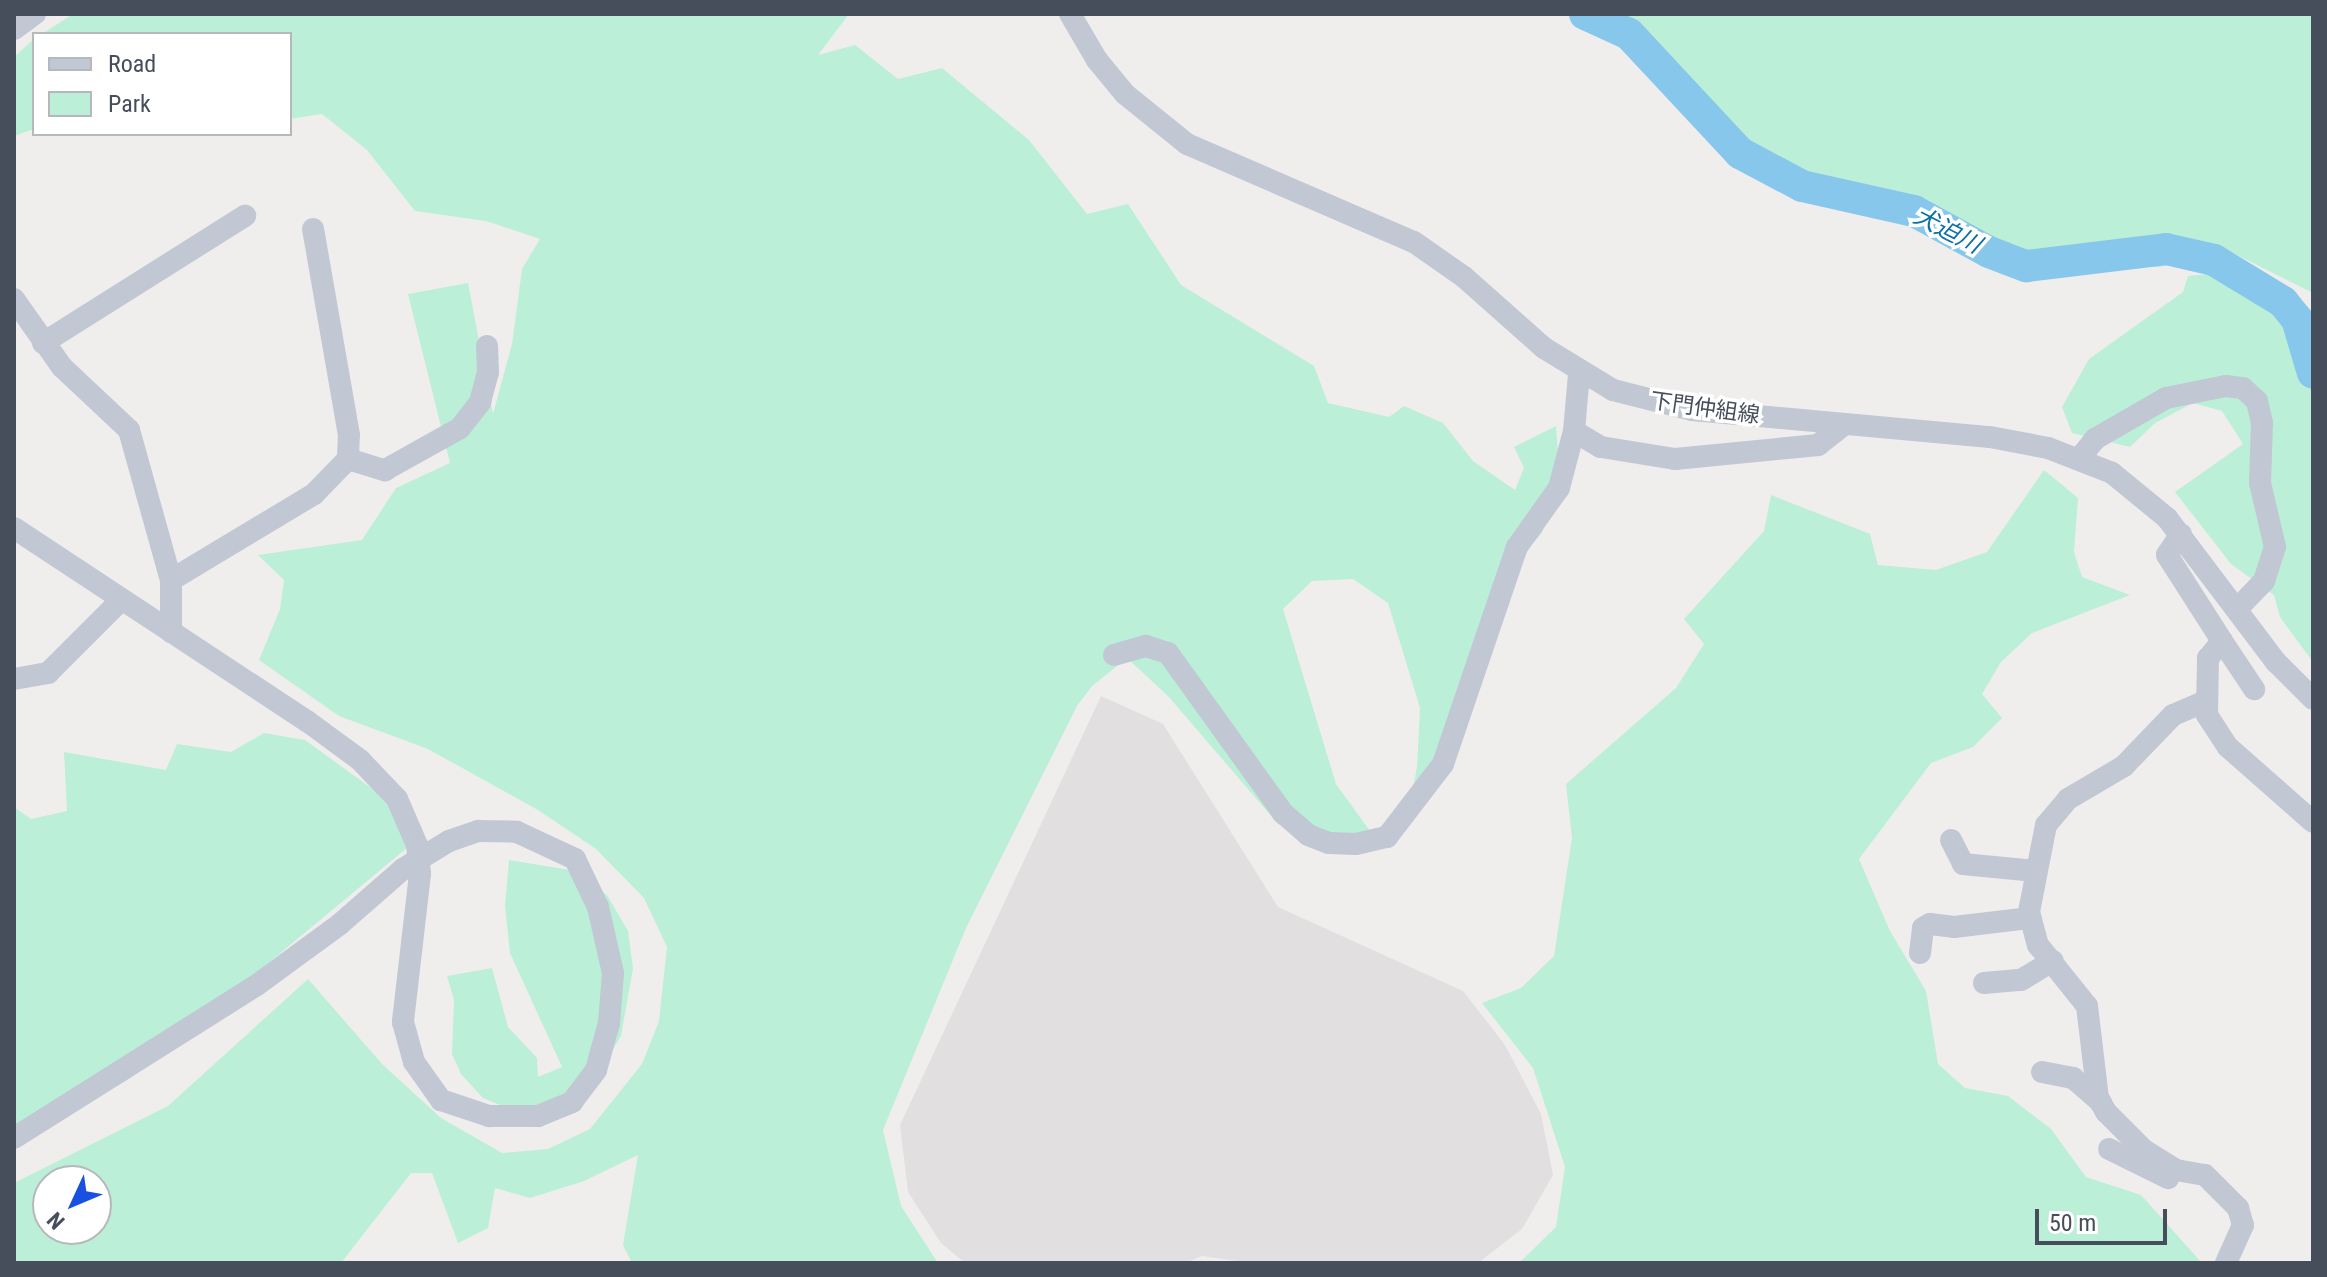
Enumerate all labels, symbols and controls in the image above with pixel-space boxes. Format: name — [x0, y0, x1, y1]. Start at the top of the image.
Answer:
legend — [32, 32, 292, 136]
text: Road — [108, 50, 156, 78]
text: Park — [108, 90, 151, 118]
water label: 犬迫川 — [1908, 202, 1986, 260]
street label: 下門仲組線 — [1649, 387, 1761, 429]
north arrow — [32, 1165, 112, 1245]
scale bar — [2039, 1193, 2171, 1243]
text: N — [42, 1207, 69, 1234]
text: 50 m — [2049, 1209, 2096, 1237]

